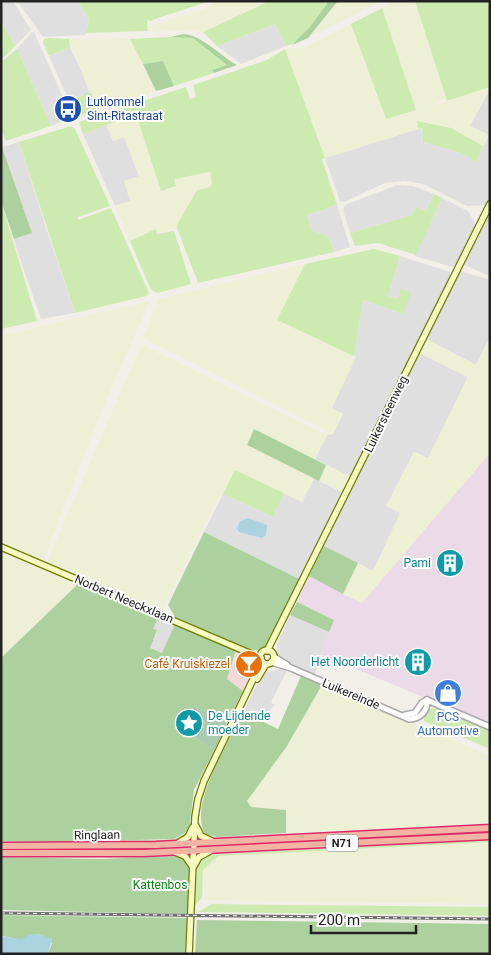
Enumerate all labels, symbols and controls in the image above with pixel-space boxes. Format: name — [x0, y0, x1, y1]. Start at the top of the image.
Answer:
bus stop icon: Lutlommel Sint-Ritastraat — [53, 94, 83, 124]
place label: Lutlommel Sint-Ritastraat — [87, 95, 163, 123]
street label: Luikersteenweg — [361, 373, 411, 455]
building icon: Pami — [435, 548, 465, 578]
place label: Pami — [404, 556, 431, 570]
street label: Norbert Neeckxlaan — [72, 572, 176, 626]
building icon: Het Noorderlicht — [403, 647, 433, 677]
bar icon: Café Kruiskiezel — [234, 649, 264, 679]
place label: Het Noorderlicht — [311, 655, 399, 669]
place label: Café Kruiskiezel — [144, 657, 230, 671]
street label: Luikereinde — [320, 676, 382, 712]
shop icon: PCS Automotive — [433, 678, 463, 708]
place icon: De Lijdende moeder — [174, 708, 204, 738]
place label: De Lijdende moeder — [208, 709, 270, 737]
place label: PCS Automotive — [417, 710, 479, 738]
street label: Ringlaan — [74, 828, 120, 842]
road number: N71 — [326, 834, 358, 851]
park label: Kattenbos — [133, 878, 187, 892]
scale bar — [311, 902, 416, 934]
text: 200 m — [318, 911, 360, 929]

